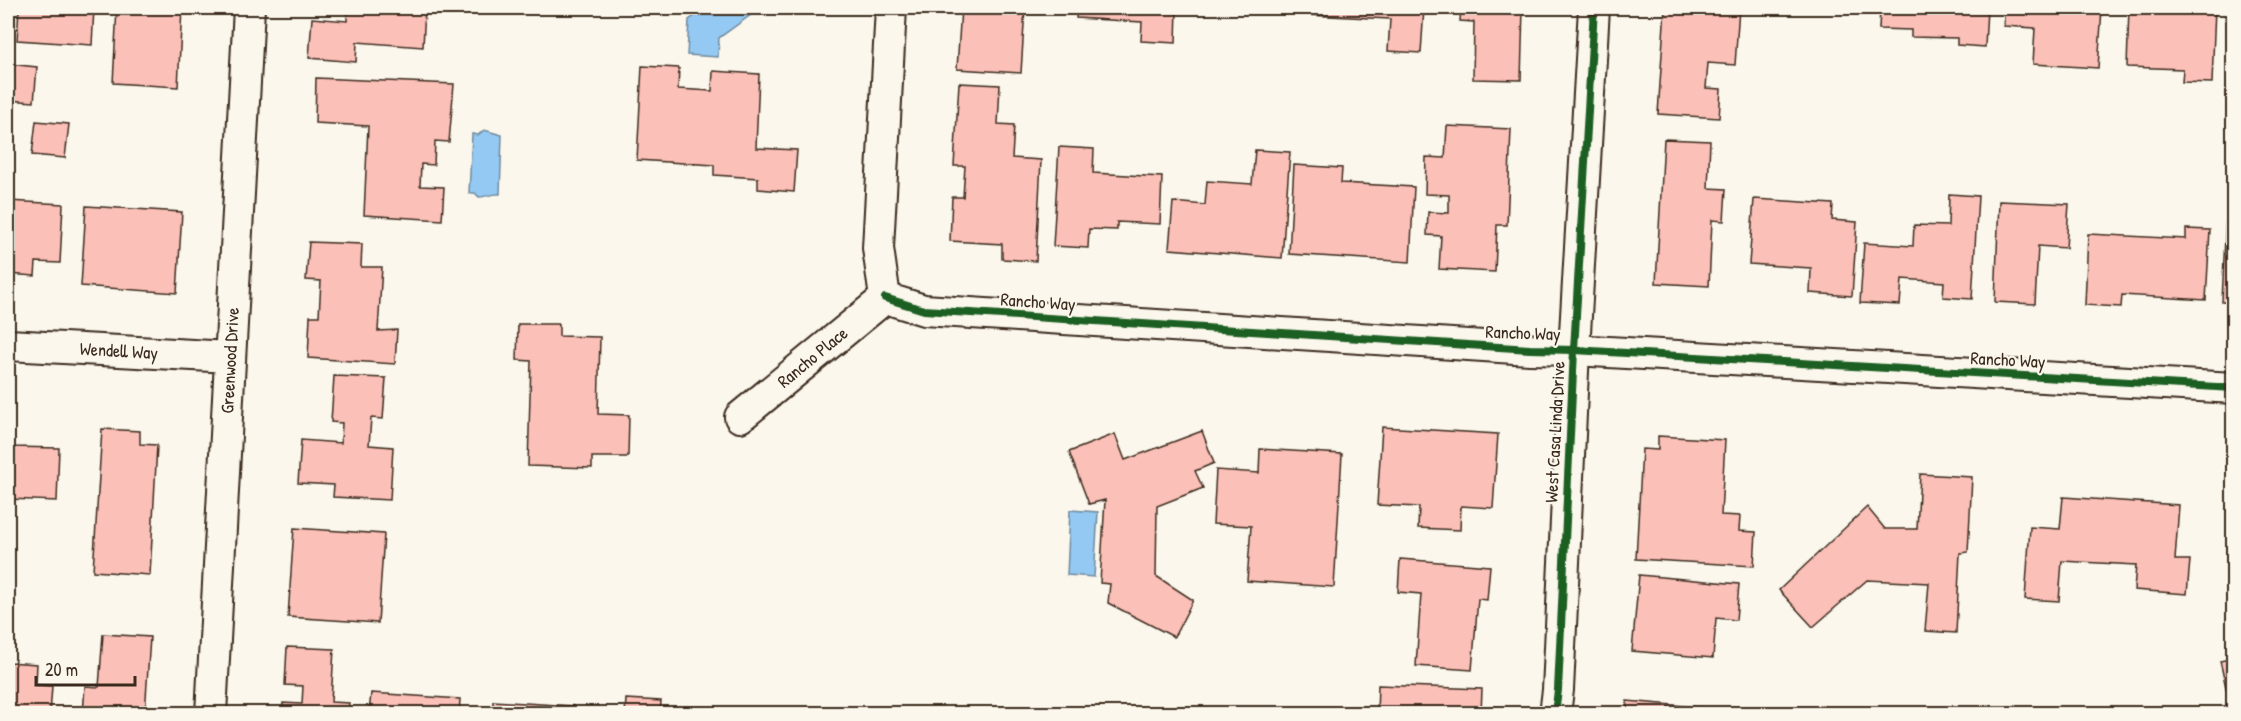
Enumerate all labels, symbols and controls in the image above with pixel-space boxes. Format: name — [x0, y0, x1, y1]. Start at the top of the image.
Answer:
street label: Rancho Way — [1000, 286, 1077, 317]
street label: Greenwood Drive — [214, 307, 245, 414]
street label: Rancho Way — [1485, 319, 1561, 346]
street label: Rancho Place — [772, 321, 853, 393]
street label: Wendell Way — [79, 336, 159, 365]
street label: Rancho Way — [1970, 345, 2047, 374]
street label: West Casa Linda Drive — [1538, 361, 1571, 503]
scale bar — [36, 649, 135, 687]
text: 20 m — [45, 657, 78, 682]

